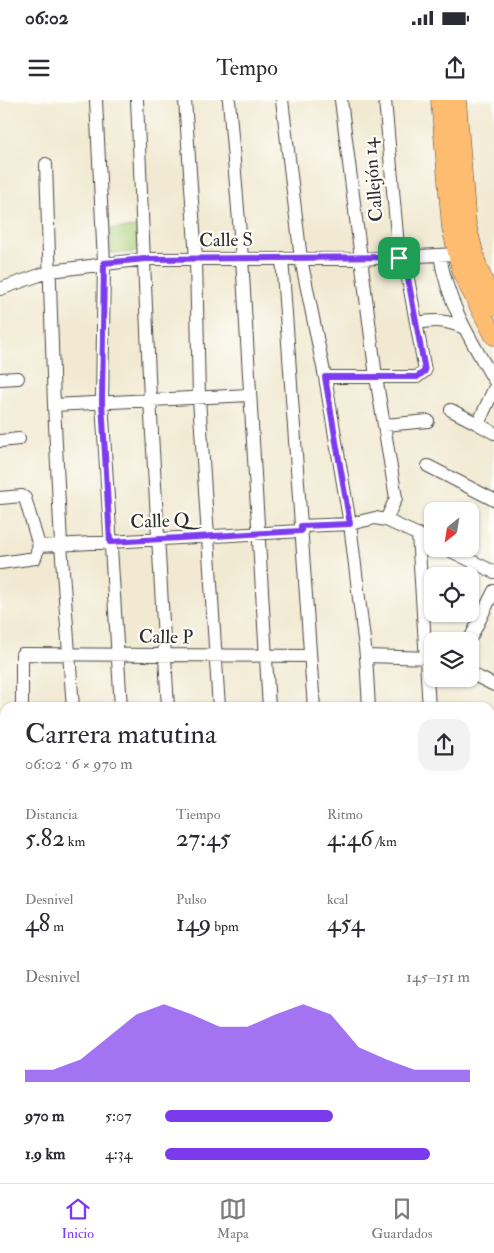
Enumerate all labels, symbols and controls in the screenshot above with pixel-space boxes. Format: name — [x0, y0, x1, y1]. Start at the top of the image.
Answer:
text: 06:02 — [25, 6, 68, 30]
icon: menu — [25, 54, 53, 82]
text: Tempo — [216, 54, 278, 82]
icon: share — [441, 54, 469, 82]
street label: Callejón 14 — [357, 137, 389, 223]
street label: Calle S — [199, 228, 253, 252]
pin — [378, 237, 420, 279]
icon: arrive — [385, 244, 413, 272]
north arrow — [424, 502, 479, 558]
map controls — [424, 502, 479, 687]
street label: Calle Q — [130, 508, 202, 534]
button: locate — [424, 567, 479, 622]
street label: Calle P — [139, 625, 193, 649]
button: layers — [424, 632, 479, 687]
text: Carrera matutina — [25, 717, 216, 752]
button: share — [418, 719, 470, 771]
text: 06:02 · 6 × 970 m — [25, 754, 133, 774]
text: Distancia — [25, 806, 78, 823]
text: Tiempo — [176, 806, 220, 823]
text: Ritmo — [327, 806, 363, 823]
text: 5.82 — [25, 823, 65, 854]
text: 27:45 — [176, 823, 231, 854]
text: 4:46 — [327, 823, 373, 854]
text: km — [65, 833, 85, 850]
text: /km — [373, 833, 397, 850]
text: Desnivel — [25, 891, 73, 908]
text: Pulso — [176, 891, 207, 908]
text: kcal — [327, 891, 348, 908]
text: 48 — [25, 908, 50, 939]
text: 149 — [176, 908, 211, 939]
text: 454 — [327, 908, 364, 939]
text: m — [50, 918, 64, 935]
text: bpm — [211, 918, 239, 935]
text: Desnivel — [25, 967, 80, 987]
text: 145–151 m — [406, 967, 470, 987]
text: 970 m — [25, 1106, 64, 1126]
text: 5:07 — [105, 1106, 132, 1126]
text: 1.9 km — [25, 1144, 65, 1164]
text: 4:34 — [105, 1144, 132, 1164]
tab: Inicio — [61, 1195, 94, 1242]
tab: Mapa — [217, 1195, 249, 1242]
tab: Guardados — [372, 1195, 433, 1242]

